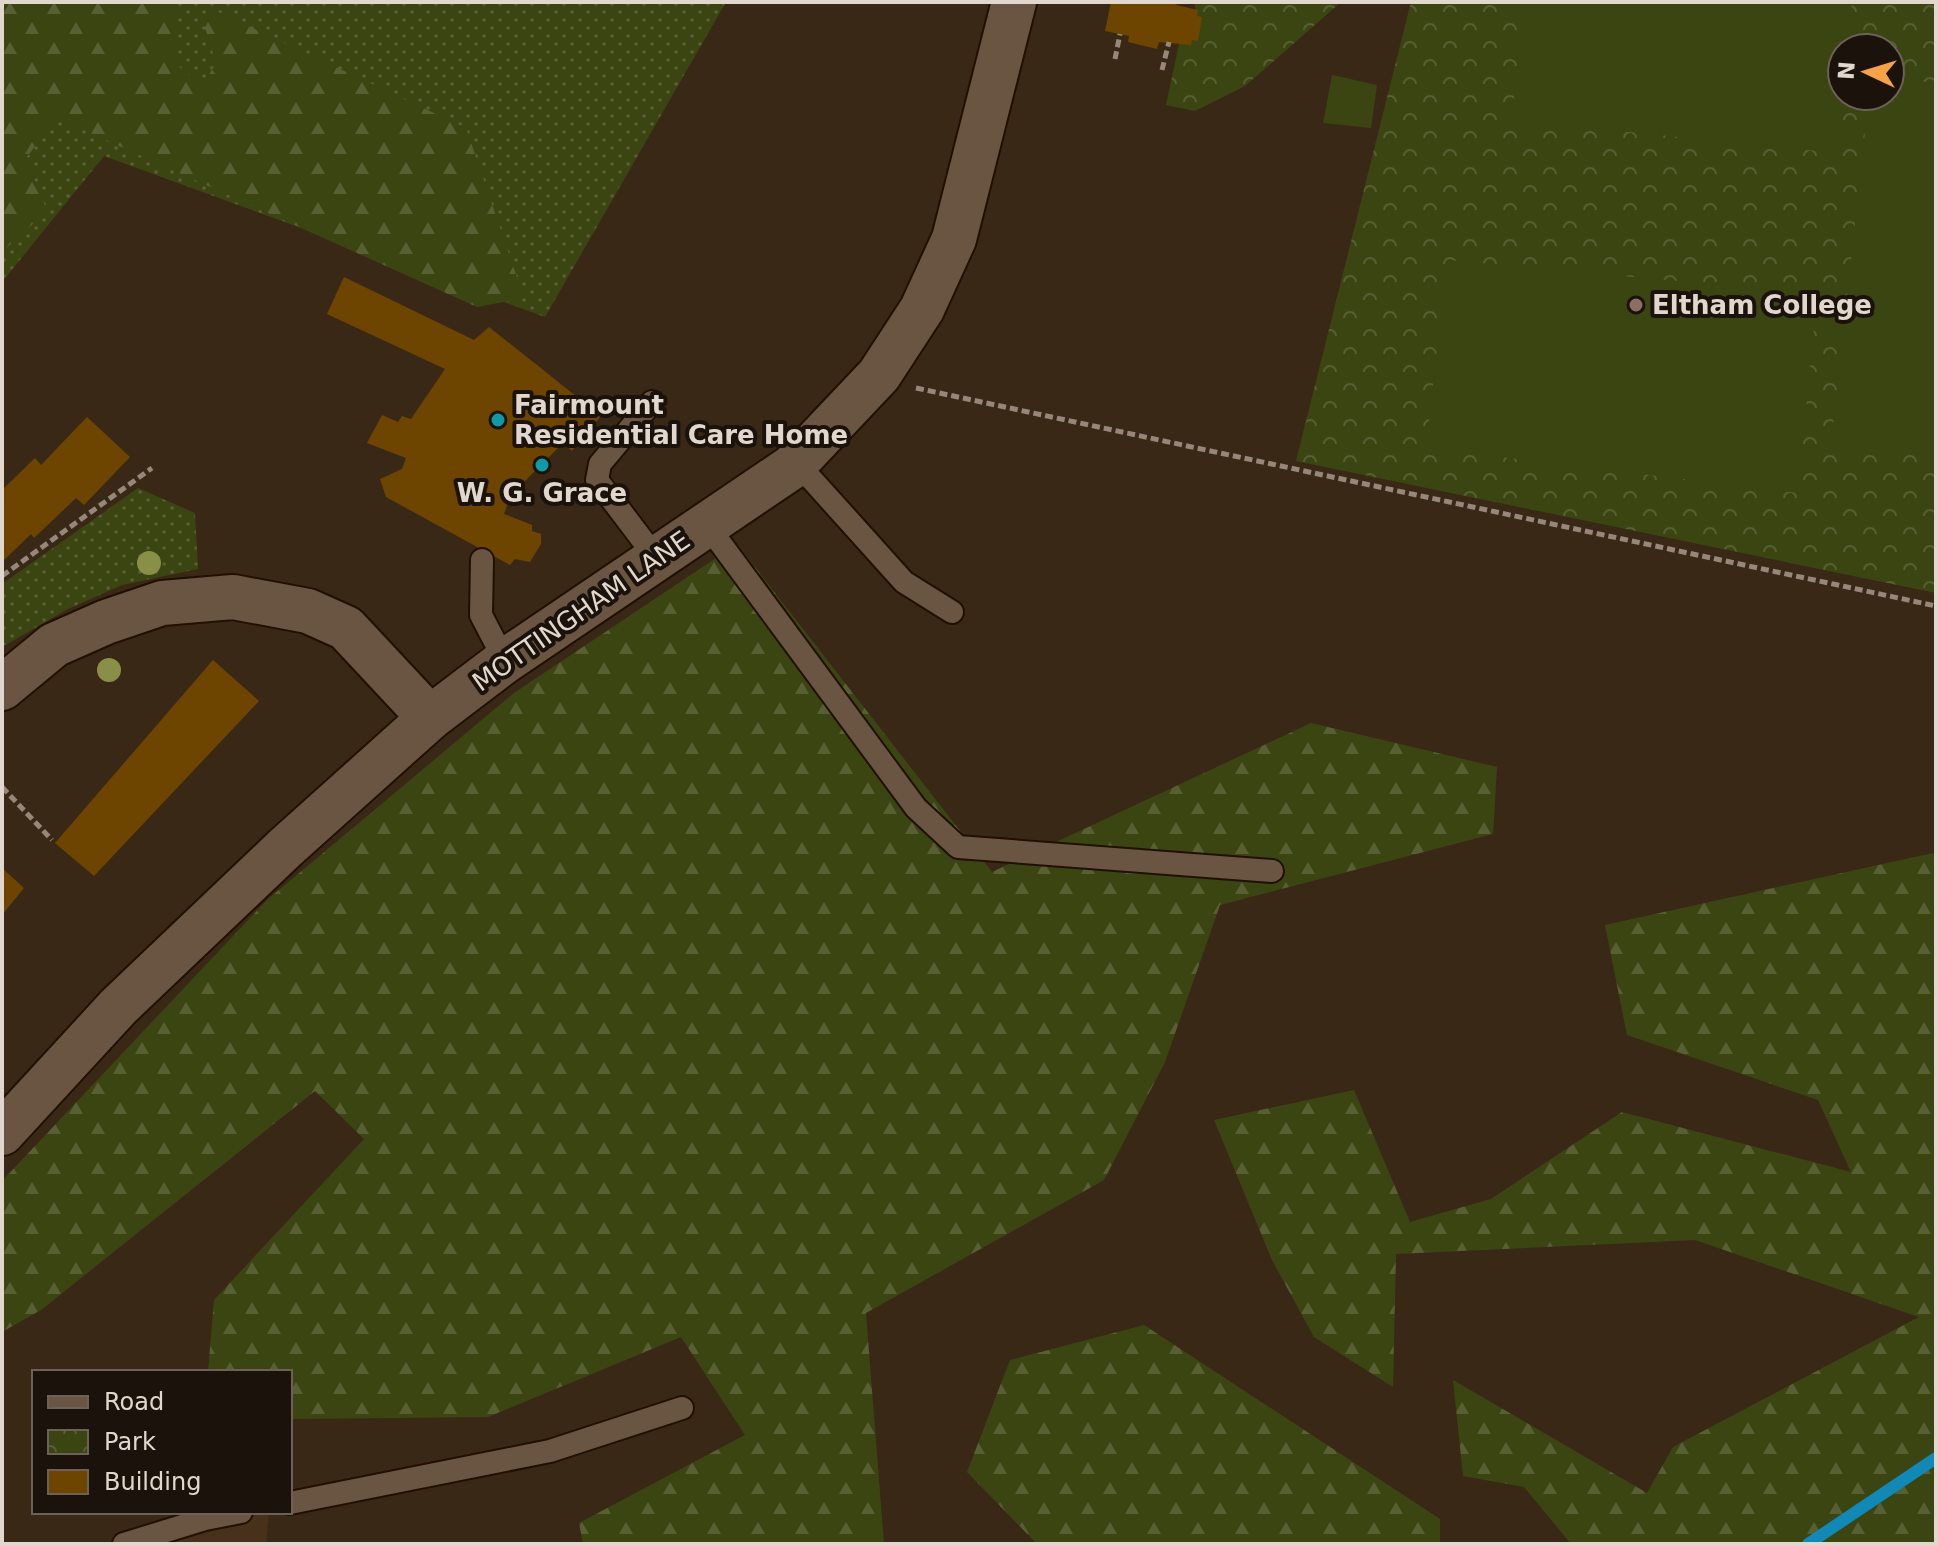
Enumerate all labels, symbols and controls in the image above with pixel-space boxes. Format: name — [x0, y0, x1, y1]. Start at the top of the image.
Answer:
north arrow — [1826, 32, 1906, 112]
text: N — [1833, 61, 1860, 81]
place label: Eltham College — [1652, 290, 1872, 320]
marker: Eltham College — [1627, 296, 1645, 314]
place label: Fairmount Residential Care Home — [514, 390, 848, 450]
marker: Fairmount Residential Care Home — [489, 411, 507, 429]
marker: W. G. Grace — [533, 456, 551, 474]
place label: W. G. Grace — [457, 478, 627, 508]
street label: MOTTINGHAM LANE — [467, 525, 695, 697]
legend — [32, 1370, 292, 1514]
text: Road — [104, 1388, 164, 1416]
text: Park — [104, 1428, 156, 1456]
text: Building — [104, 1468, 201, 1496]

